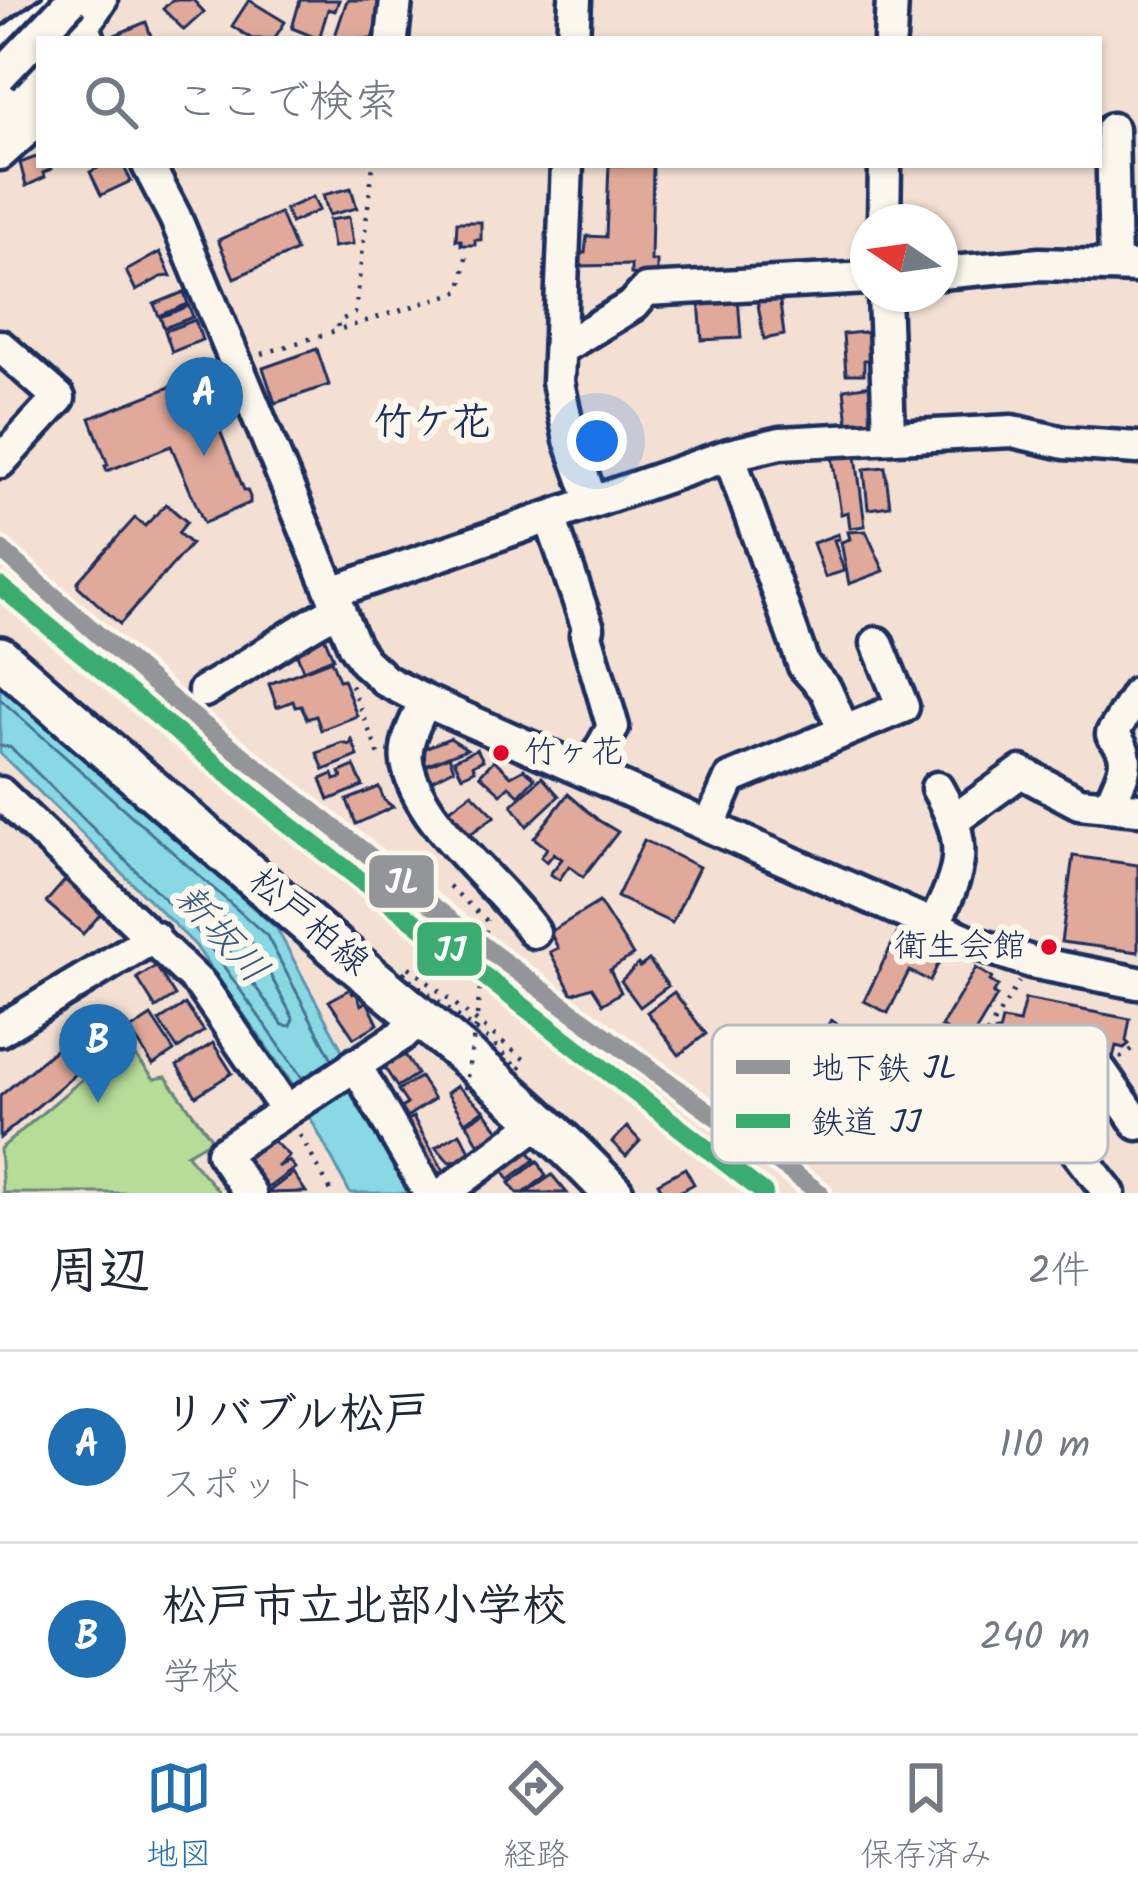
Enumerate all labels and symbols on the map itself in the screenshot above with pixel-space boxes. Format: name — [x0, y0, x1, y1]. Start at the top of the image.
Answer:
north arrow — [850, 204, 958, 312]
pin: A — [165, 357, 243, 456]
district label: 竹ケ花 — [373, 393, 491, 455]
your location — [567, 411, 627, 471]
place label: 竹ヶ花 — [524, 727, 623, 780]
marker: 竹ヶ花 — [490, 742, 512, 764]
line badge: JL — [367, 853, 436, 910]
street label: 松戸柏線 — [235, 855, 381, 991]
text: JL — [385, 858, 419, 911]
water label: 新坂川 — [158, 871, 282, 999]
line badge: JJ — [415, 920, 484, 978]
place label: 衛生会館 — [894, 921, 1026, 974]
text: JJ — [434, 926, 467, 979]
marker: 衛生会館 — [1038, 936, 1060, 958]
pin: B — [59, 1004, 137, 1103]
legend — [712, 1025, 1108, 1163]
text: 地下鉄 JL — [811, 1044, 957, 1097]
text: 鉄道 JJ — [811, 1098, 923, 1151]

